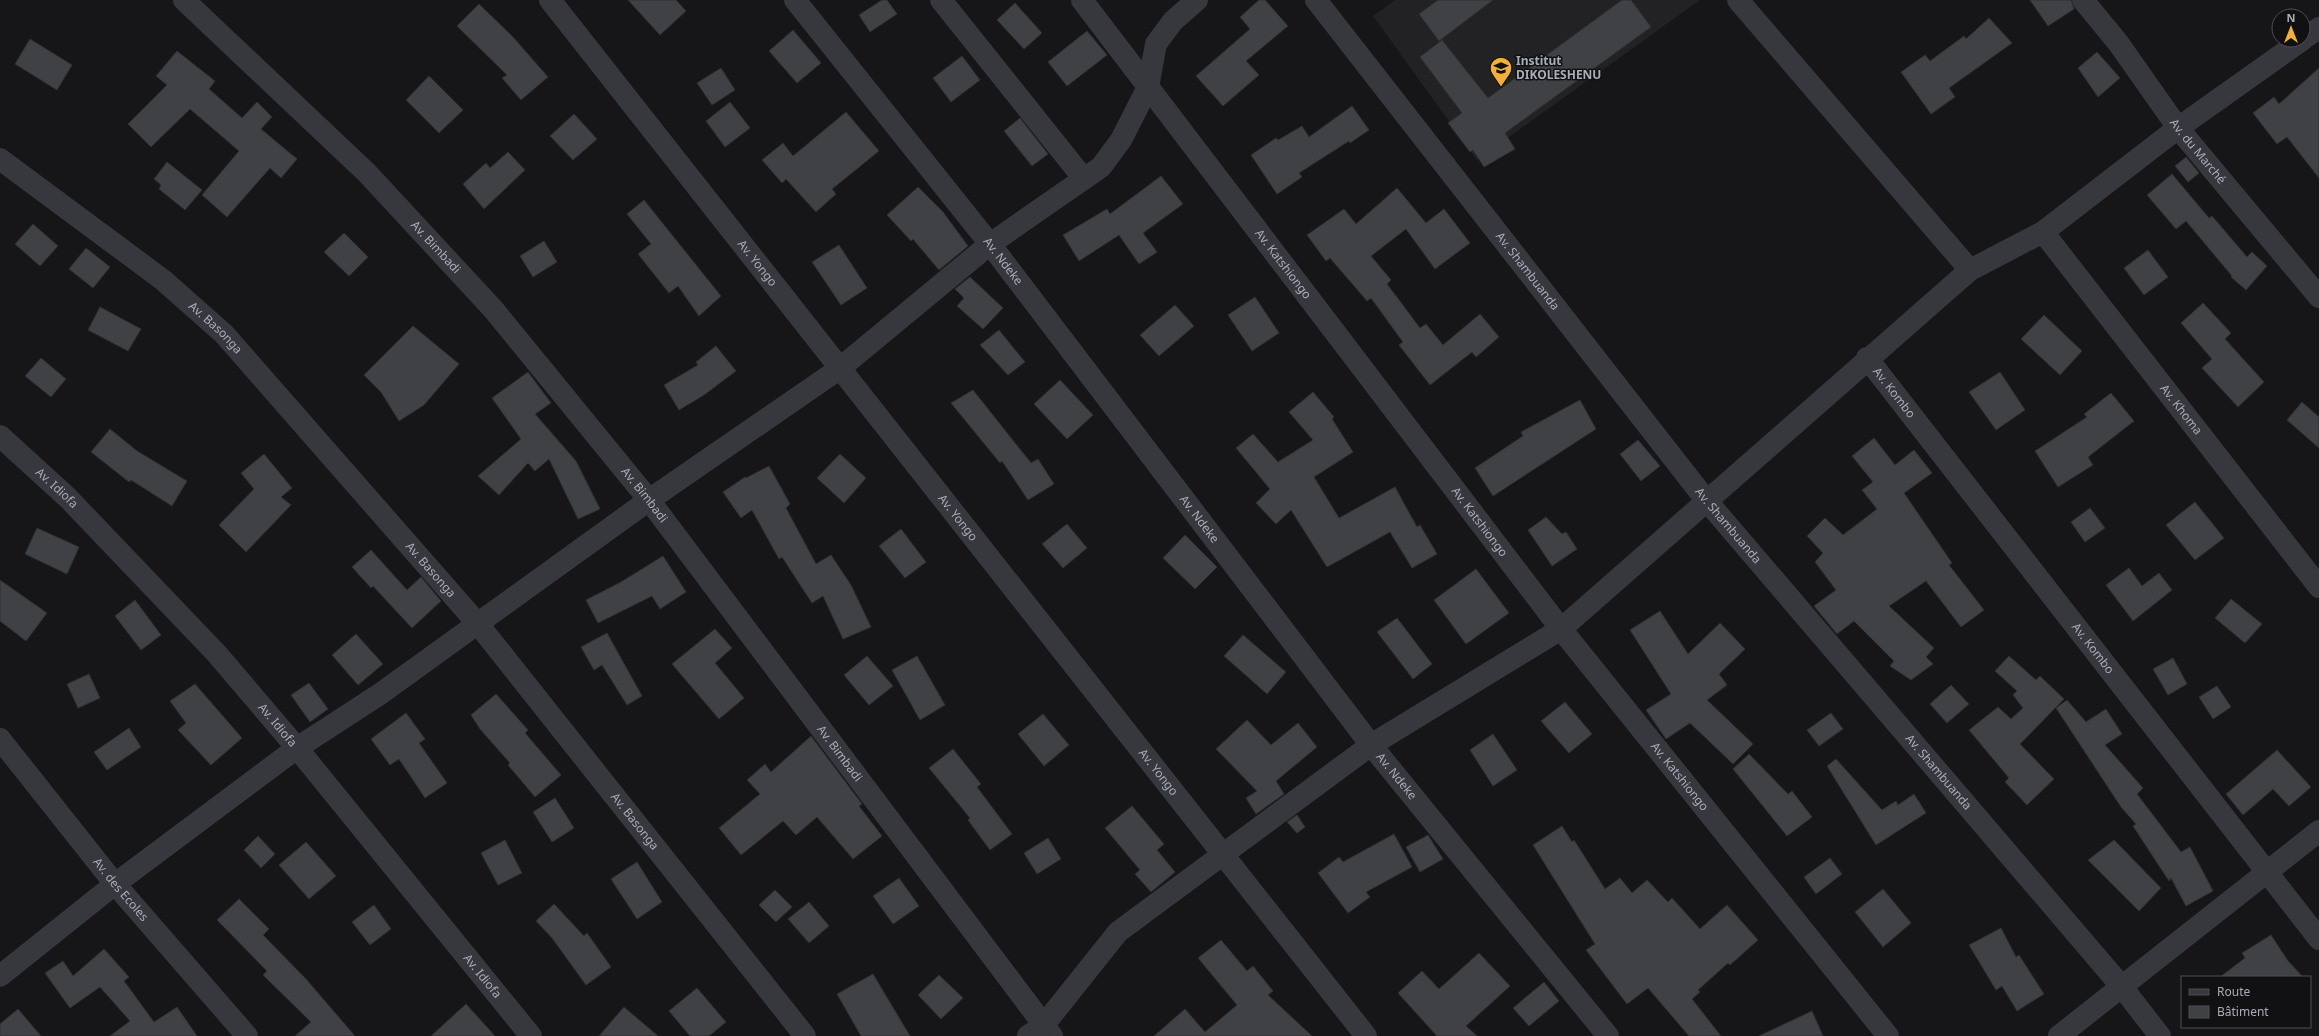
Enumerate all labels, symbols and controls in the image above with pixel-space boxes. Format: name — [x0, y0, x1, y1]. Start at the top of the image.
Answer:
north arrow — [2271, 8, 2311, 48]
text: N — [2287, 10, 2295, 25]
place label: Institut DIKOLESHENU — [1516, 52, 1601, 83]
school or university icon: Institut DIKOLESHENU — [1488, 55, 1514, 88]
street label: Av. du Marché — [2166, 115, 2230, 187]
street label: Av. Bimbadi — [407, 217, 465, 277]
street label: Av. Katshiongo — [1251, 225, 1316, 302]
street label: Av. Shambuanda — [1492, 228, 1564, 314]
street label: Av. Ndeke — [980, 233, 1027, 289]
street label: Av. Yongo — [734, 236, 781, 290]
street label: Av. Basonga — [185, 298, 247, 357]
street label: Av. Kombo — [1869, 363, 1920, 421]
street label: Av. Khoma — [2156, 381, 2207, 438]
street label: Av. Bimbadi — [617, 463, 672, 526]
street label: Av. Idiofa — [32, 464, 82, 512]
street label: Av. Katshiongo — [1448, 483, 1512, 560]
street label: Av. Shambuanda — [1691, 484, 1766, 567]
street label: Av. Yongo — [934, 490, 982, 544]
street label: Av. Ndeke — [1176, 491, 1224, 546]
street label: Av. Basonga — [402, 538, 460, 601]
street label: Av. Kombo — [2068, 619, 2119, 677]
street label: Av. Idiofa — [254, 699, 301, 750]
street label: Av. Bimbadi — [813, 722, 867, 785]
street label: Av. Shambuanda — [1902, 730, 1976, 813]
street label: Av. Katshiongo — [1647, 738, 1713, 814]
street label: Av. Yongo — [1135, 745, 1182, 799]
street label: Av. Ndeke — [1372, 749, 1421, 803]
street label: Av. Basonga — [607, 789, 663, 853]
street label: Av. des Ecoles — [89, 854, 153, 925]
street label: Av. Idiofa — [460, 950, 506, 1001]
legend — [2181, 976, 2311, 1028]
text: Route — [2217, 983, 2250, 1000]
text: Bâtiment — [2217, 1003, 2269, 1020]

